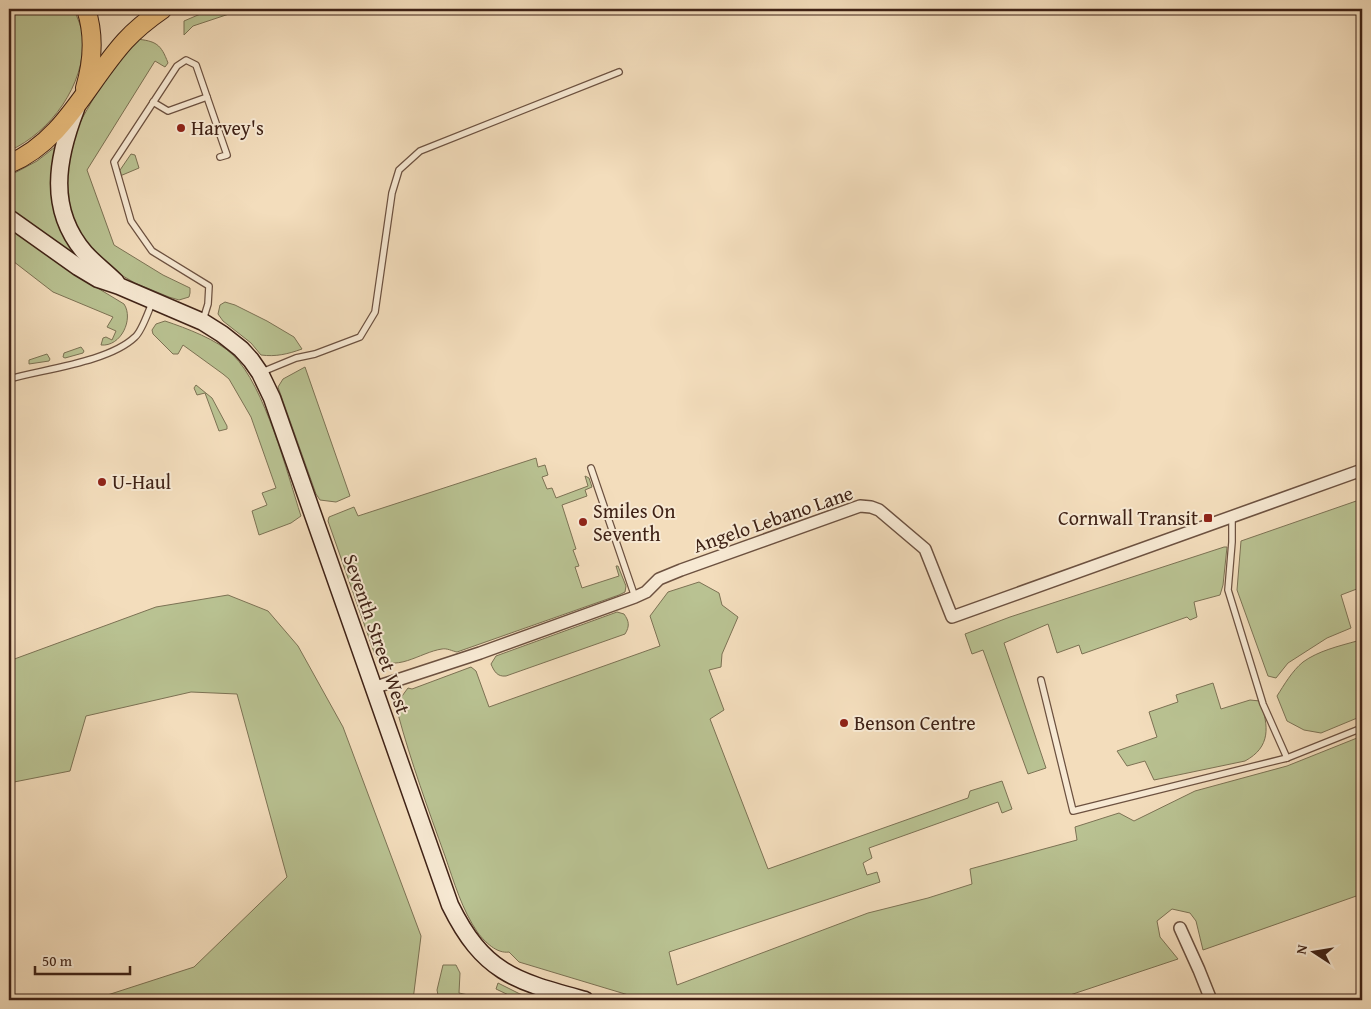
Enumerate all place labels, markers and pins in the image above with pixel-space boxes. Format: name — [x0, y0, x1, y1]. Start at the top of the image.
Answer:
place label: Harvey's — [191, 113, 264, 142]
marker: Harvey's — [175, 122, 187, 134]
place label: U-Haul — [112, 467, 172, 496]
marker: U-Haul — [96, 476, 108, 488]
place label: Smiles On Seventh — [593, 496, 675, 548]
place label: Cornwall Transit — [1058, 503, 1198, 532]
marker: Cornwall Transit — [1202, 512, 1214, 524]
marker: Smiles On Seventh — [577, 516, 589, 528]
place label: Benson Centre — [854, 708, 976, 737]
marker: Benson Centre — [838, 717, 850, 729]

